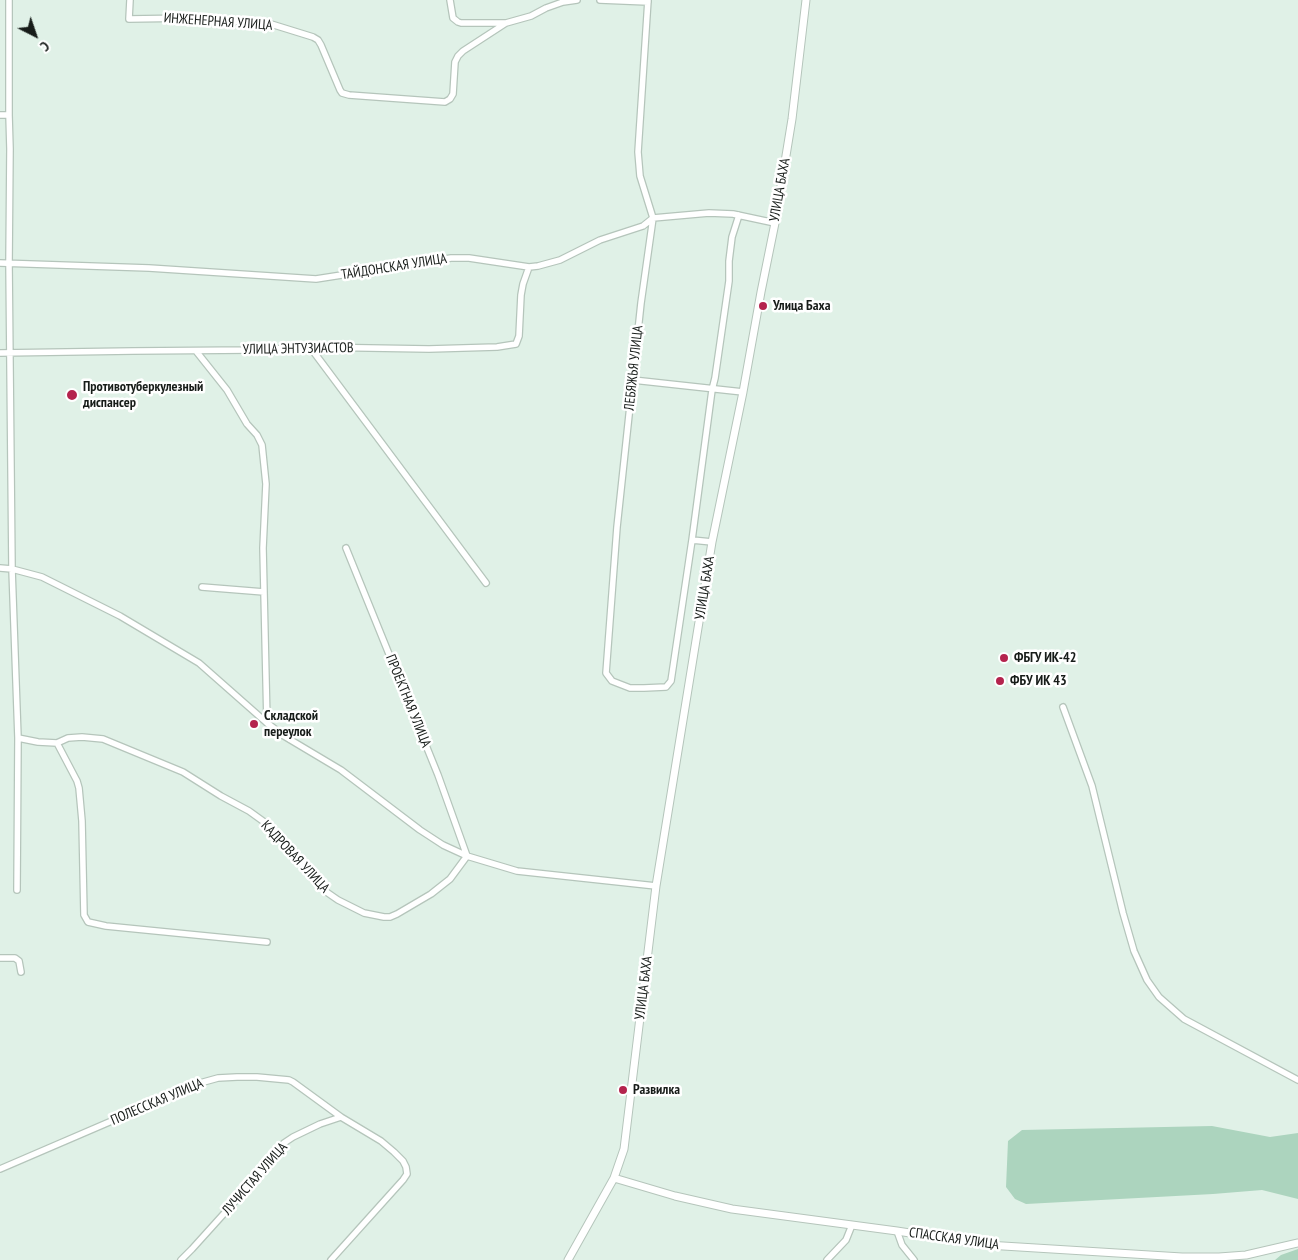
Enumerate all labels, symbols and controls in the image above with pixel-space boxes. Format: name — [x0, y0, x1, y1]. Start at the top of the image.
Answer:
north arrow — [10, 10, 60, 60]
street label: ИНЖЕНЕРНАЯ УЛИЦА — [163, 10, 273, 34]
text: С — [37, 37, 53, 55]
street label: УЛИЦА БАХА — [766, 157, 794, 223]
street label: ТАЙДОНСКАЯ УЛИЦА — [340, 250, 448, 284]
place label: Улица Баха — [773, 298, 830, 314]
marker: Улица Баха — [757, 300, 769, 312]
street label: ЛЕБЯЖЬЯ УЛИЦА — [621, 324, 647, 412]
street label: УЛИЦА ЭНТУЗИАСТОВ — [242, 340, 354, 358]
place label: Противотуберкулезный диспансер — [83, 379, 203, 412]
marker: Противотуберкулезный диспансер — [65, 388, 79, 402]
street label: УЛИЦА БАХА — [692, 555, 718, 621]
place label: ФБГУ ИК-42 — [1014, 650, 1076, 666]
street label: ПРОЕКТНАЯ УЛИЦА — [382, 652, 434, 750]
marker: ФБГУ ИК-42 — [998, 652, 1010, 664]
place label: ФБУ ИК 43 — [1010, 673, 1067, 689]
marker: ФБУ ИК 43 — [994, 675, 1006, 687]
place label: Складской переулок — [264, 708, 318, 740]
marker: Складской переулок — [248, 718, 260, 730]
street label: КАДРОВАЯ УЛИЦА — [257, 817, 333, 897]
street label: УЛИЦА БАХА — [632, 955, 656, 1021]
street label: ПОЛЕССКАЯ УЛИЦА — [108, 1075, 206, 1129]
place label: Развилка — [633, 1082, 680, 1098]
marker: Развилка — [617, 1084, 629, 1096]
street label: ЛУЧИСТАЯ УЛИЦА — [219, 1139, 291, 1219]
street label: СПАССКАЯ УЛИЦА — [908, 1224, 1000, 1254]

